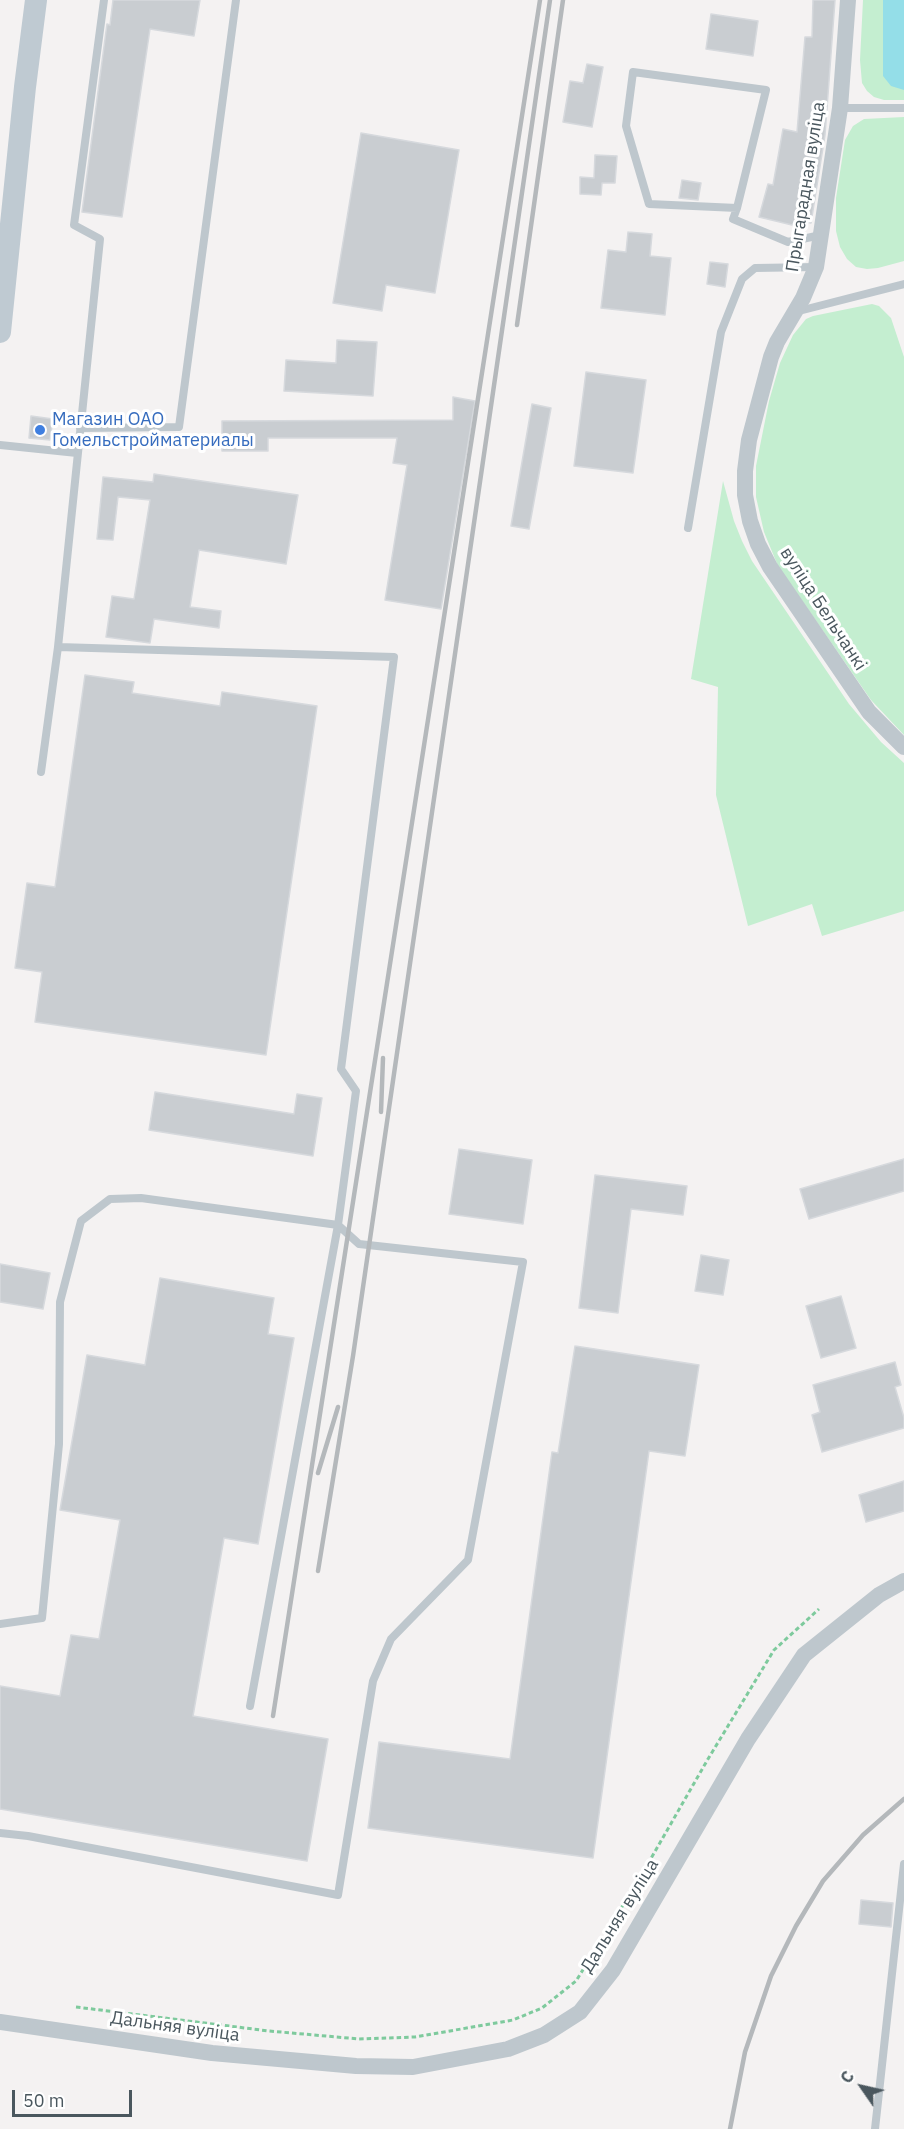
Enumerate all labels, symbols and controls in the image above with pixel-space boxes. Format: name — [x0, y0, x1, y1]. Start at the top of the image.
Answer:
street label: Прыгарадная вуліца — [782, 100, 830, 274]
place label: Магазин ОАО Гомельстройматериалы — [52, 409, 254, 452]
marker: Магазин ОАО Гомельстройматериалы — [33, 423, 47, 437]
street label: вуліца Бельчанкі — [775, 543, 871, 675]
street label: Дальняя вуліца — [576, 1855, 664, 1977]
street label: Дальняя вуліца — [109, 2007, 241, 2047]
north arrow — [832, 2057, 892, 2117]
text: С — [836, 2067, 858, 2087]
scale bar — [15, 2078, 135, 2116]
text: 50 m — [23, 2089, 65, 2112]

